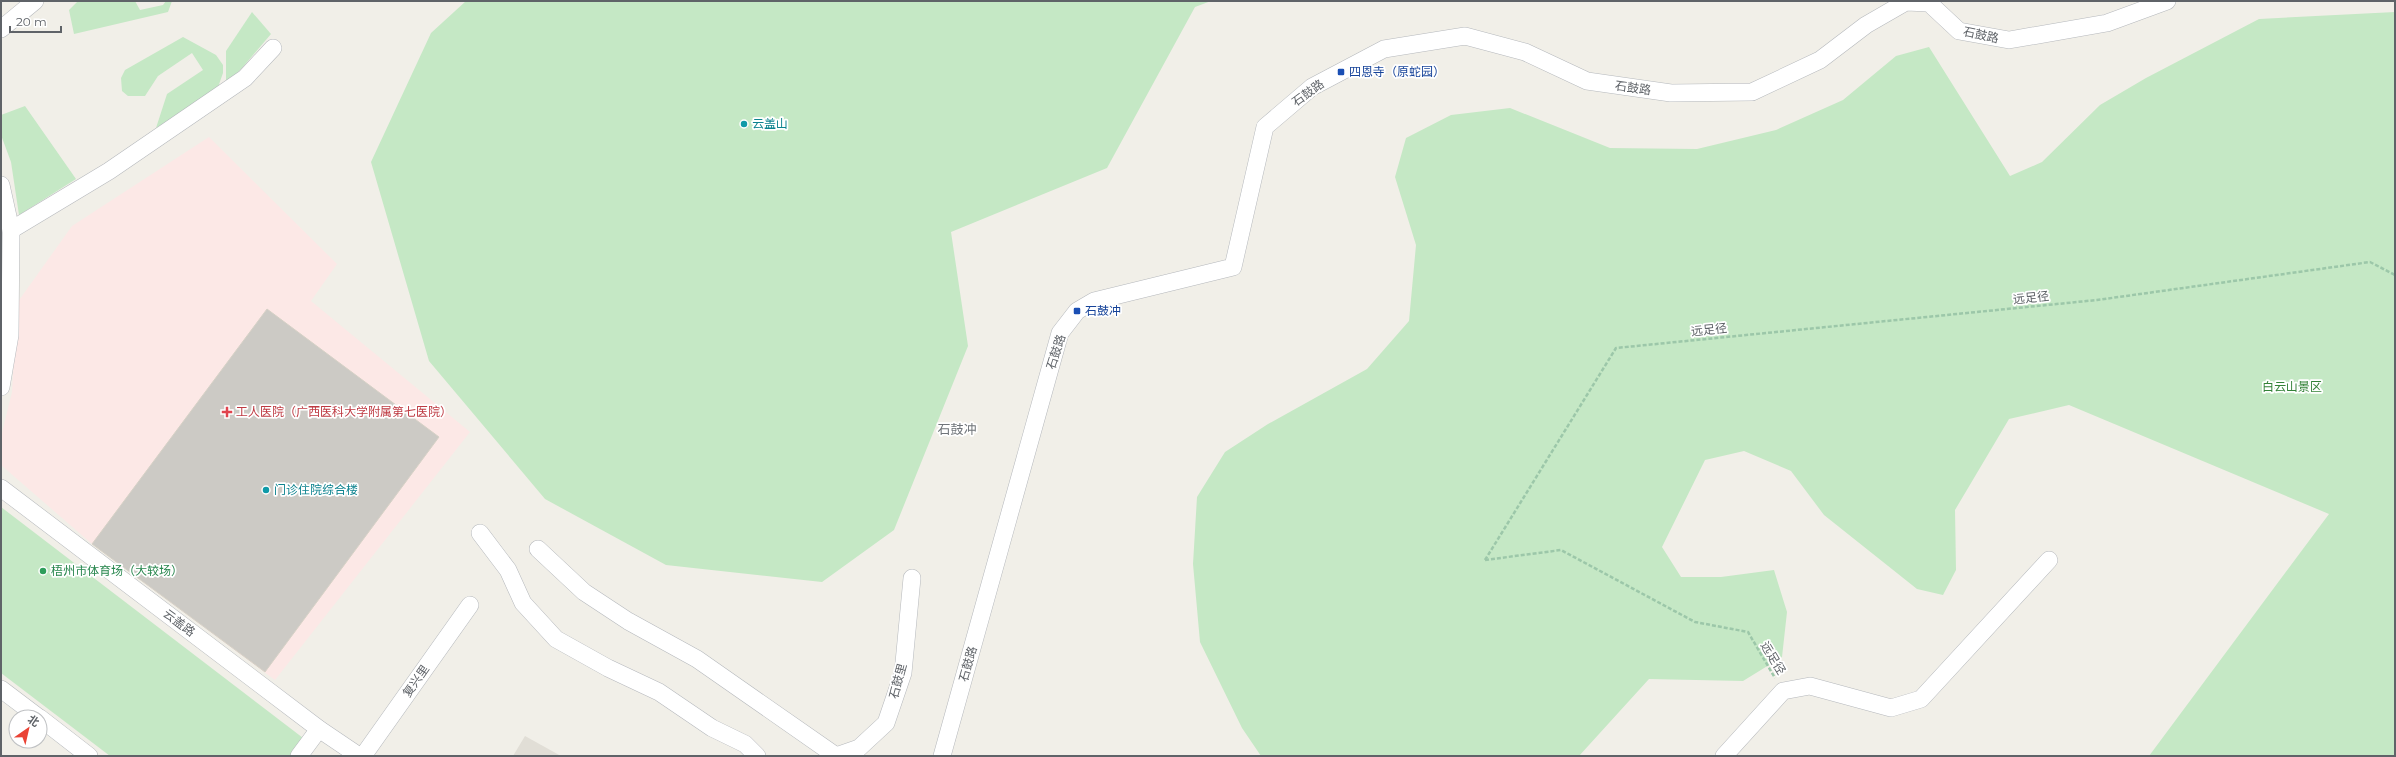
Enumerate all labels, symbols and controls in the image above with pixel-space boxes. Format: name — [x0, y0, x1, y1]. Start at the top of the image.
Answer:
scale bar — [10, 8, 61, 34]
text: 20 m — [16, 14, 47, 29]
street label: 石鼓路 — [1962, 23, 2000, 46]
place label: 四恩寺（原蛇园） — [1349, 64, 1445, 79]
marker: 四恩寺（原蛇园） — [1336, 67, 1346, 77]
street label: 石鼓路 — [1289, 76, 1327, 109]
street label: 石鼓路 — [1614, 78, 1652, 97]
place label: 云盖山 — [752, 116, 788, 131]
marker: 云盖山 — [739, 119, 749, 129]
street label: 远足径 — [2012, 288, 2050, 307]
place label: 石鼓冲 — [1085, 303, 1121, 318]
marker: 石鼓冲 — [1072, 306, 1082, 316]
street label: 远足径 — [1690, 320, 1728, 339]
street label: 石鼓路 — [1043, 332, 1068, 371]
park label: 白云山景区 — [2262, 379, 2322, 394]
place label: 工人医院（广西医科大学附属第七医院） — [236, 404, 452, 419]
marker: 工人医院（广西医科大学附属第七医院） — [221, 406, 233, 418]
district label: 石鼓冲 — [937, 421, 977, 437]
place label: 门诊住院综合楼 — [274, 482, 358, 497]
marker: 门诊住院综合楼 — [261, 485, 271, 495]
place label: 梧州市体育场（大较场） — [51, 563, 183, 578]
marker: 梧州市体育场（大较场） — [38, 566, 48, 576]
street label: 云盖路 — [160, 606, 198, 639]
street label: 远足径 — [1758, 638, 1789, 677]
street label: 石鼓路 — [955, 644, 980, 683]
street label: 复兴里 — [399, 662, 432, 700]
street label: 石鼓里 — [886, 662, 909, 700]
north arrow — [8, 709, 48, 749]
text: 北 — [25, 712, 42, 730]

